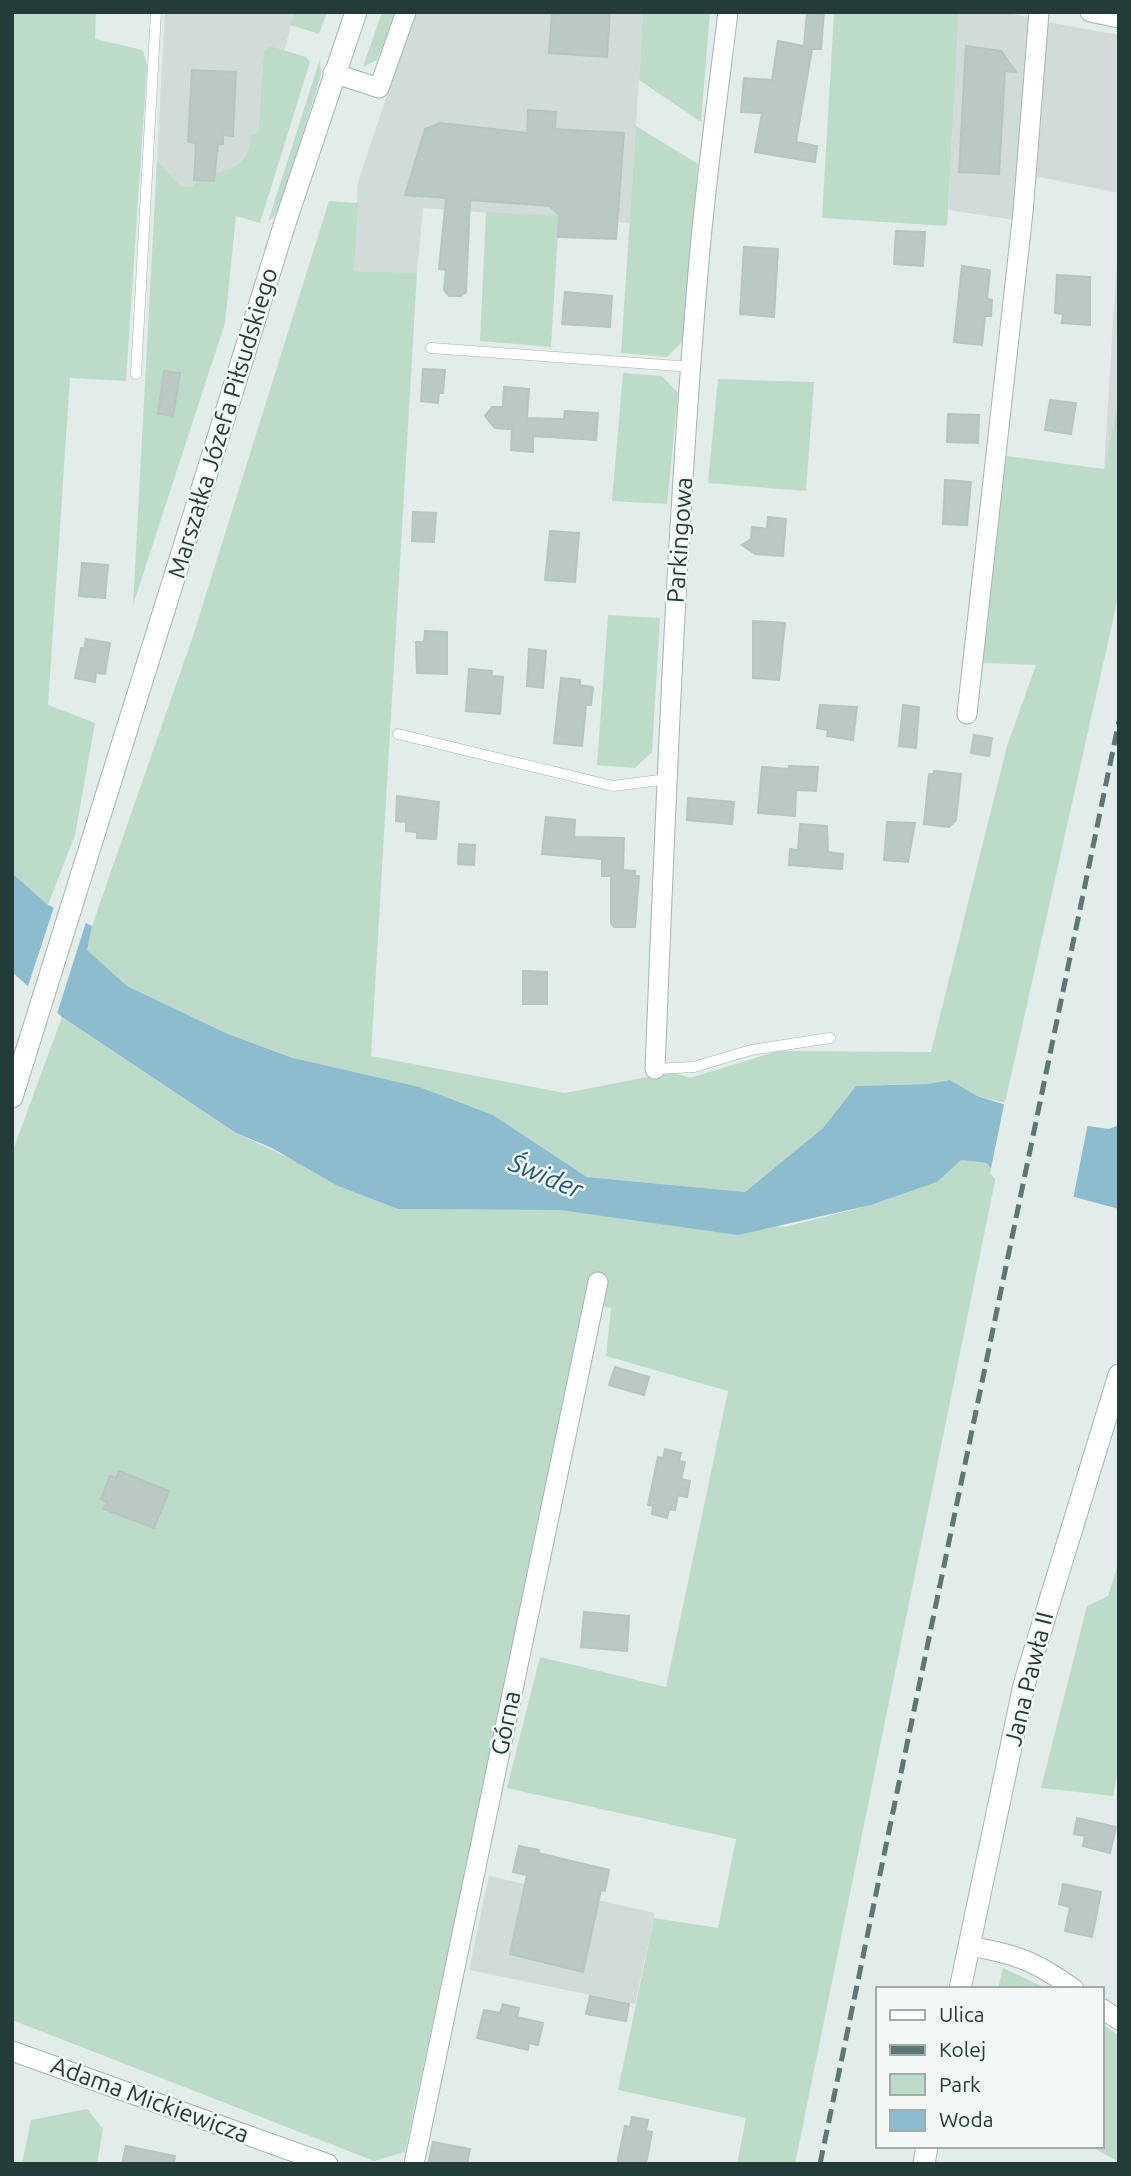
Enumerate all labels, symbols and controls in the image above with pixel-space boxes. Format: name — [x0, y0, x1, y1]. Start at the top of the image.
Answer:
street label: Marszałka Józefa Piłsudskiego — [162, 264, 283, 581]
street label: Parkingowa — [662, 476, 697, 604]
water label: Świder — [504, 1147, 588, 1204]
street label: Jana Pawła II — [999, 1609, 1058, 1749]
street label: Górna — [486, 1688, 525, 1758]
legend — [876, 1987, 1103, 2148]
text: Ulica — [939, 2002, 984, 2026]
text: Kolej — [939, 2037, 986, 2061]
street label: Adama Mickiewicza — [48, 2051, 253, 2148]
text: Park — [939, 2072, 981, 2096]
text: Woda — [939, 2107, 993, 2131]

